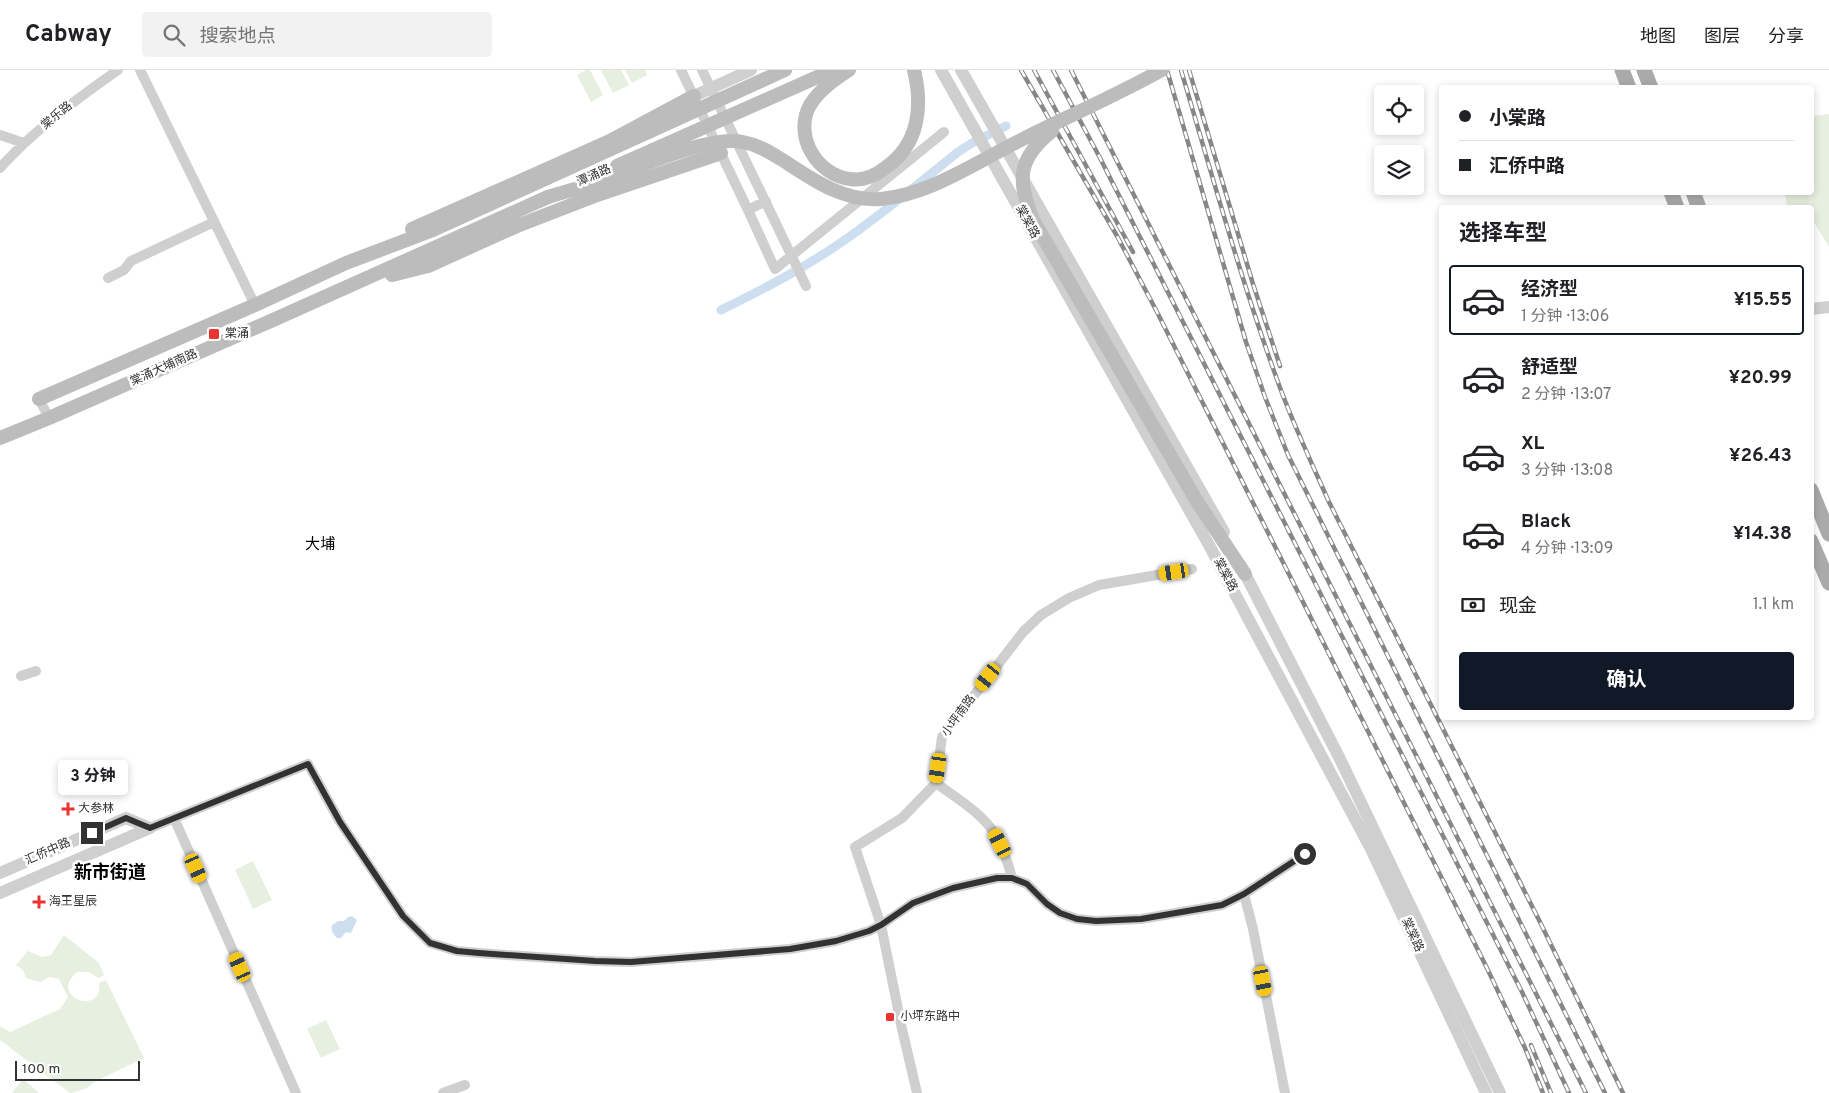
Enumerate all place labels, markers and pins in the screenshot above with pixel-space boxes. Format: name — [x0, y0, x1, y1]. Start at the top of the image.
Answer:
place label: 棠涌 — [225, 326, 249, 342]
marker: 棠涌 — [207, 327, 221, 341]
place label: 大参林 — [78, 801, 114, 817]
marker: 大参林 — [62, 803, 74, 815]
place label: 海王星辰 — [49, 894, 97, 910]
marker: 海王星辰 — [33, 896, 45, 908]
place label: 小坪东路中 — [900, 1009, 960, 1025]
marker: 小坪东路中 — [884, 1011, 896, 1023]

